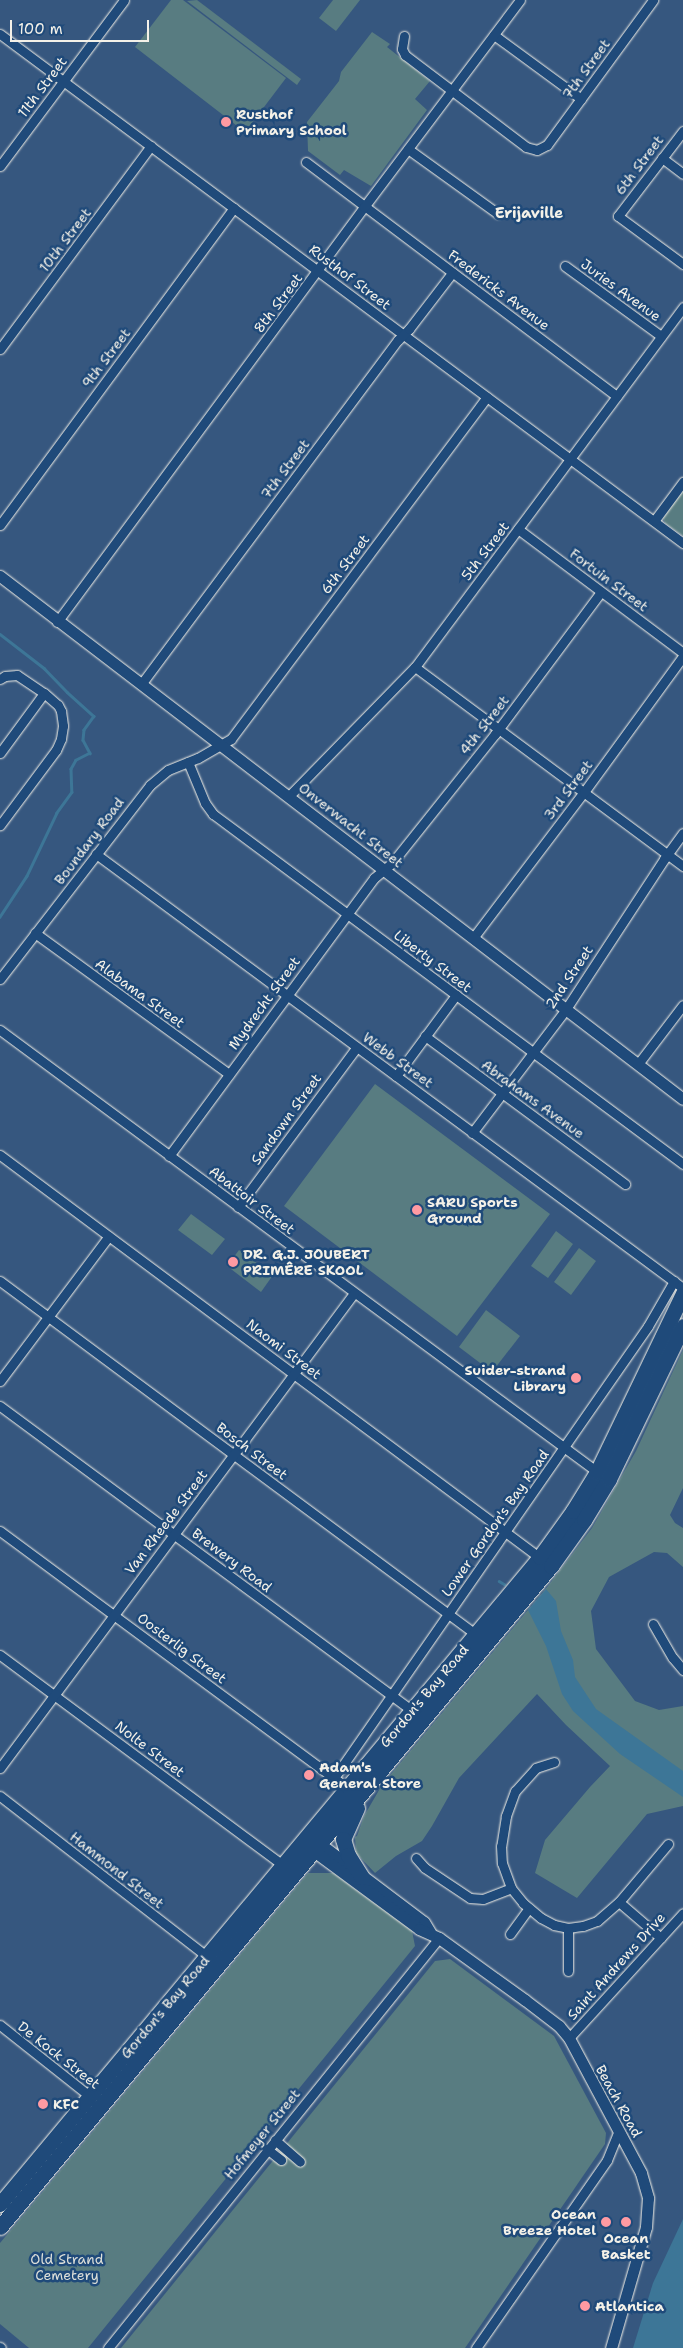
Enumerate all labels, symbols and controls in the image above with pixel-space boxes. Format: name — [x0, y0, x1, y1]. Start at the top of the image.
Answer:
scale bar — [12, 10, 151, 42]
text: 100 m — [18, 19, 63, 39]
street label: 7th Street — [559, 36, 613, 102]
street label: 11th Street — [14, 53, 70, 121]
place label: Rusthof Primary School — [236, 106, 347, 138]
marker: Rusthof Primary School — [220, 116, 232, 128]
street label: 6th Street — [611, 132, 667, 198]
street label: 10th Street — [35, 205, 95, 275]
district label: Erijaville — [495, 205, 563, 223]
street label: Rusthof Street — [306, 241, 394, 313]
street label: Fredericks Avenue — [445, 246, 553, 334]
street label: Juries Avenue — [578, 255, 664, 325]
street label: 8th Street — [250, 270, 306, 336]
street label: 9th Street — [78, 325, 134, 391]
street label: 7th Street — [257, 436, 313, 502]
street label: 5th Street — [457, 518, 513, 584]
street label: 6th Street — [317, 531, 373, 597]
street label: Fortuin Street — [566, 545, 652, 615]
street label: 4th Street — [456, 692, 512, 758]
street label: 3rd Street — [540, 757, 596, 823]
street label: Onverwacht Street — [295, 779, 407, 871]
street label: Boundary Road — [51, 794, 127, 888]
street label: Liberty Street — [391, 926, 475, 996]
street label: 2nd Street — [542, 942, 596, 1012]
street label: Mydrecht Street — [225, 953, 303, 1053]
street label: Alabama Street — [92, 955, 188, 1031]
street label: Webb Street — [359, 1029, 437, 1091]
street label: Abrahams Avenue — [478, 1056, 588, 1142]
street label: Sandown Street — [247, 1070, 325, 1168]
street label: Abattoir Street — [206, 1162, 298, 1238]
place label: SARU Sports Ground — [427, 1194, 518, 1226]
marker: SARU Sports Ground — [411, 1204, 423, 1216]
place label: DR. G.J. JOUBERT PRIMÊRE SKOOL — [243, 1246, 370, 1278]
marker: DR. G.J. JOUBERT PRIMÊRE SKOOL — [227, 1256, 239, 1268]
street label: Naomi Street — [243, 1315, 325, 1383]
place label: Suider-strand Library — [465, 1362, 566, 1394]
marker: Suider-strand Library — [570, 1372, 582, 1384]
street label: Bosch Street — [213, 1419, 291, 1483]
street label: Lower Gordon's Bay Road — [438, 1446, 552, 1600]
street label: Van Rheede Street — [121, 1466, 211, 1578]
street label: Brewery Road — [189, 1525, 275, 1595]
street label: Oosterlig Street — [134, 1609, 230, 1687]
street label: Gordon's Bay Road — [376, 1641, 472, 1751]
street label: Nolte Street — [112, 1717, 188, 1781]
place label: Adam's General Store — [319, 1759, 421, 1791]
marker: Adam's General Store — [303, 1769, 315, 1781]
street label: Hammond Street — [67, 1828, 167, 1912]
street label: Saint Andrews Drive — [563, 1909, 669, 2023]
street label: Gordon's Bay Road — [117, 1952, 213, 2062]
street label: De Kock Street — [15, 2018, 103, 2092]
street label: Beach Road — [592, 2062, 646, 2140]
street label: Hofmeyer Street — [220, 2086, 304, 2182]
place label: KFC — [53, 2096, 79, 2112]
marker: KFC — [37, 2098, 49, 2110]
place label: Ocean Breeze Hotel — [503, 2206, 596, 2238]
marker: Ocean Breeze Hotel — [600, 2216, 612, 2228]
marker: Ocean Basket — [620, 2216, 632, 2228]
place label: Ocean Basket — [601, 2230, 651, 2262]
park label: Old Strand Cemetery — [30, 2251, 104, 2284]
place label: Atlantica — [595, 2298, 664, 2314]
marker: Atlantica — [579, 2300, 591, 2312]

